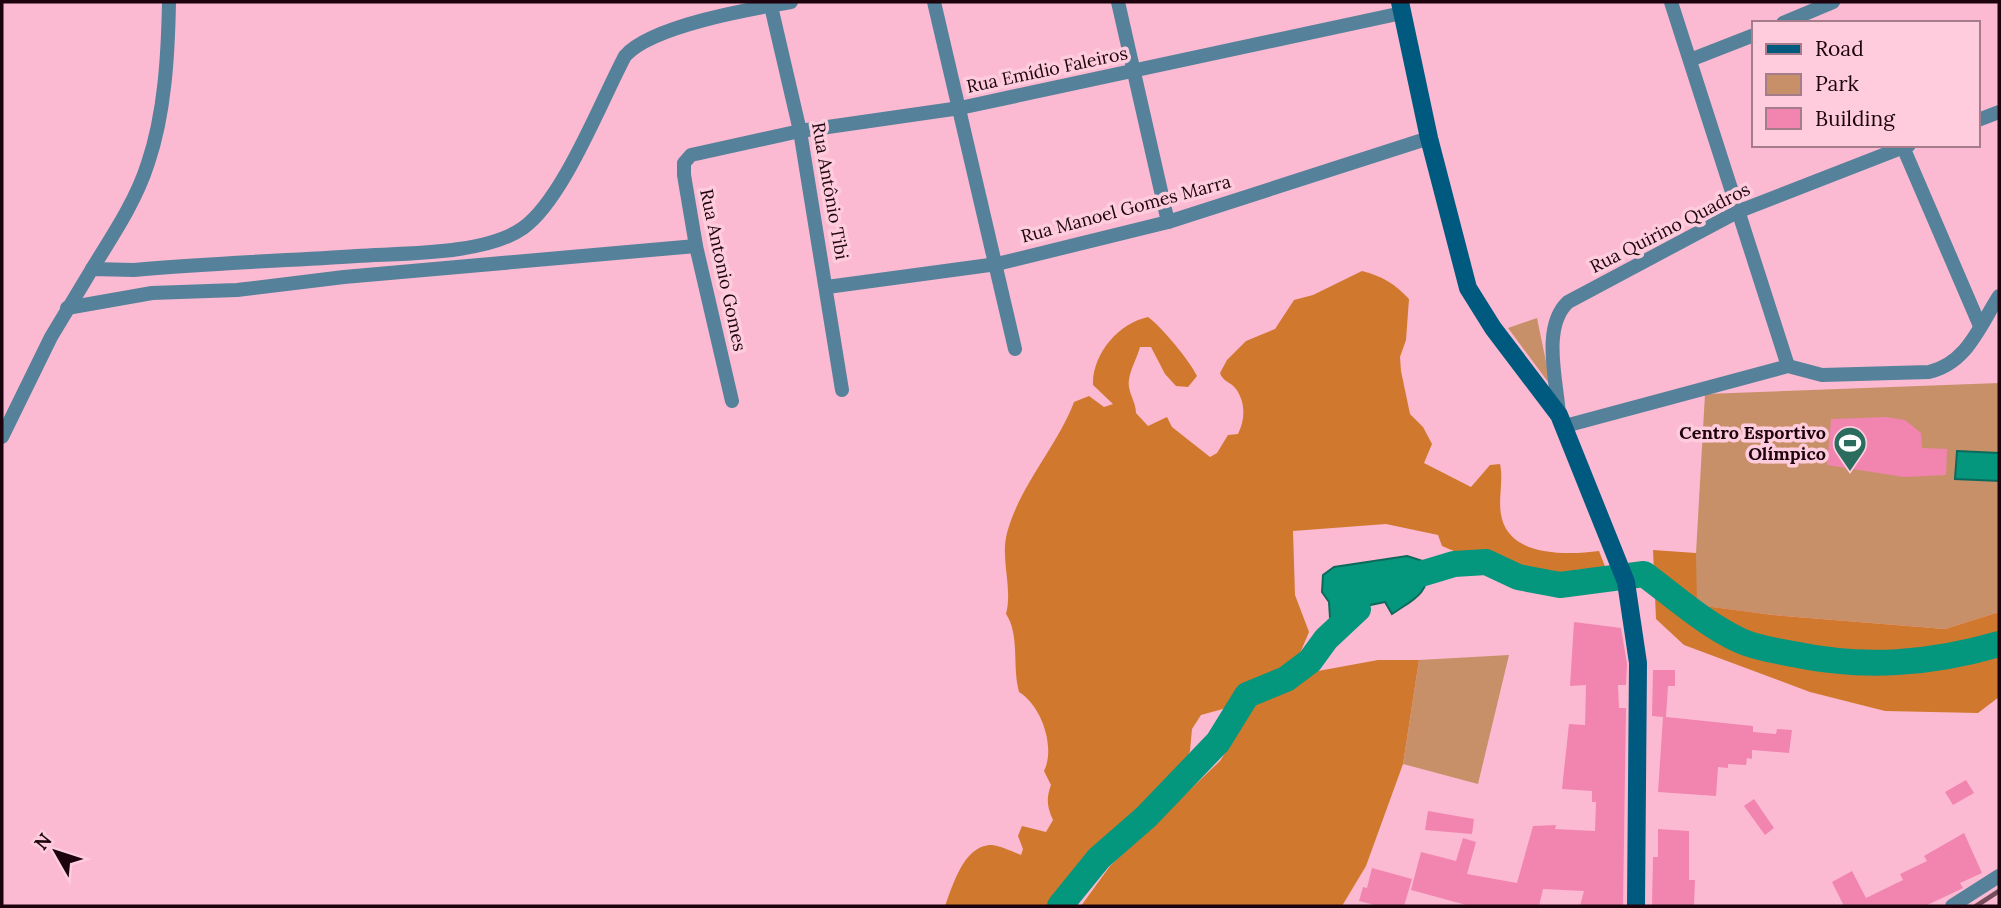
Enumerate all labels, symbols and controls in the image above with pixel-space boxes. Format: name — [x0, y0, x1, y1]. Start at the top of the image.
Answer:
legend — [1752, 21, 1980, 147]
text: Road — [1815, 35, 1864, 62]
street label: Rua Emídio Faleiros — [964, 41, 1130, 98]
text: Park — [1815, 70, 1859, 97]
text: Building — [1815, 105, 1895, 132]
street label: Rua Antônio Tibi — [807, 120, 854, 261]
street label: Rua Manoel Gomes Marra — [1018, 169, 1233, 248]
street label: Rua Quirino Quadros — [1586, 177, 1754, 278]
street label: Rua Antonio Gomes — [695, 187, 752, 353]
place label: Centro Esportivo Olímpico — [1679, 421, 1826, 465]
sports icon: Centro Esportivo Olímpico — [1831, 424, 1869, 473]
north arrow — [21, 817, 91, 887]
text: N — [29, 828, 57, 855]

